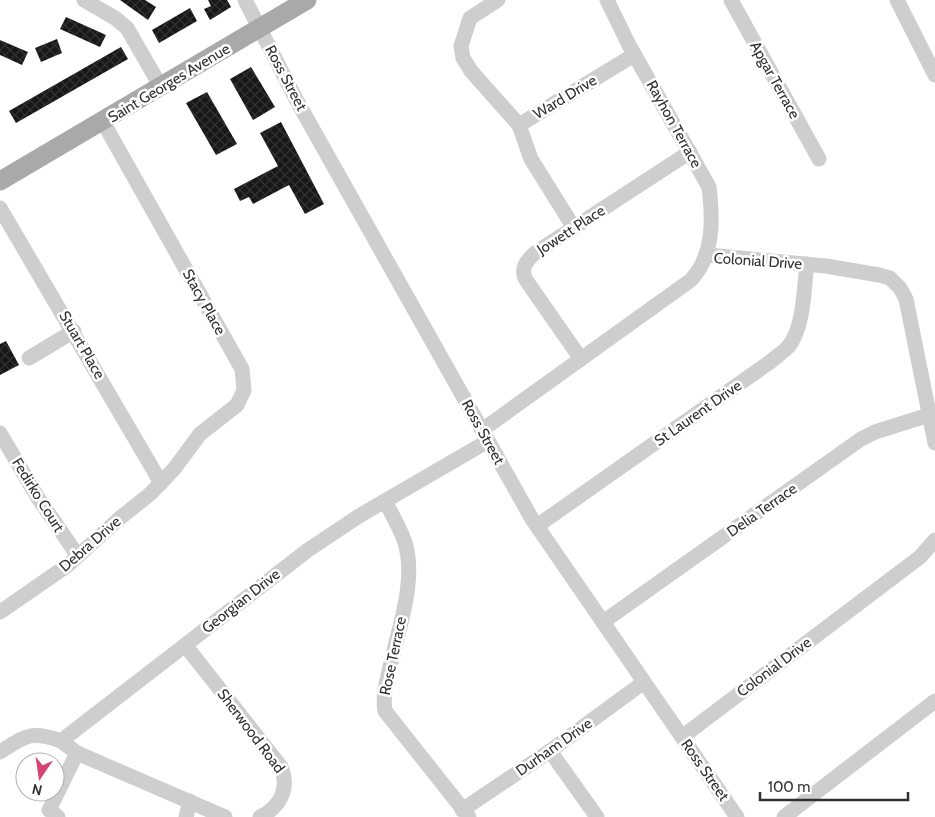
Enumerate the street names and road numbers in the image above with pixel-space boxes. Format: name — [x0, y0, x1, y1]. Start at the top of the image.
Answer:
street label: Apgar Terrace — [746, 38, 804, 122]
street label: Saint Georges Avenue — [105, 39, 233, 126]
street label: Ross Street — [261, 42, 311, 114]
street label: Ward Drive — [530, 71, 600, 123]
street label: Rayhon Terrace — [643, 77, 706, 171]
street label: Jowett Place — [533, 201, 609, 259]
street label: Colonial Drive — [713, 249, 803, 273]
street label: Stacy Place — [179, 266, 230, 338]
street label: Stuart Place — [55, 308, 109, 382]
street label: St Laurent Drive — [651, 376, 745, 450]
street label: Ross Street — [458, 396, 508, 468]
street label: Fedirko Court — [8, 455, 68, 535]
street label: Delia Terrace — [724, 479, 801, 541]
street label: Debra Drive — [56, 512, 125, 576]
street label: Georgian Drive — [198, 565, 284, 637]
street label: Rose Terrace — [376, 615, 410, 697]
street label: Colonial Drive — [733, 633, 815, 701]
street label: Sherwood Road — [213, 685, 289, 777]
street label: Durham Drive — [512, 714, 596, 780]
street label: Ross Street — [677, 736, 733, 804]

